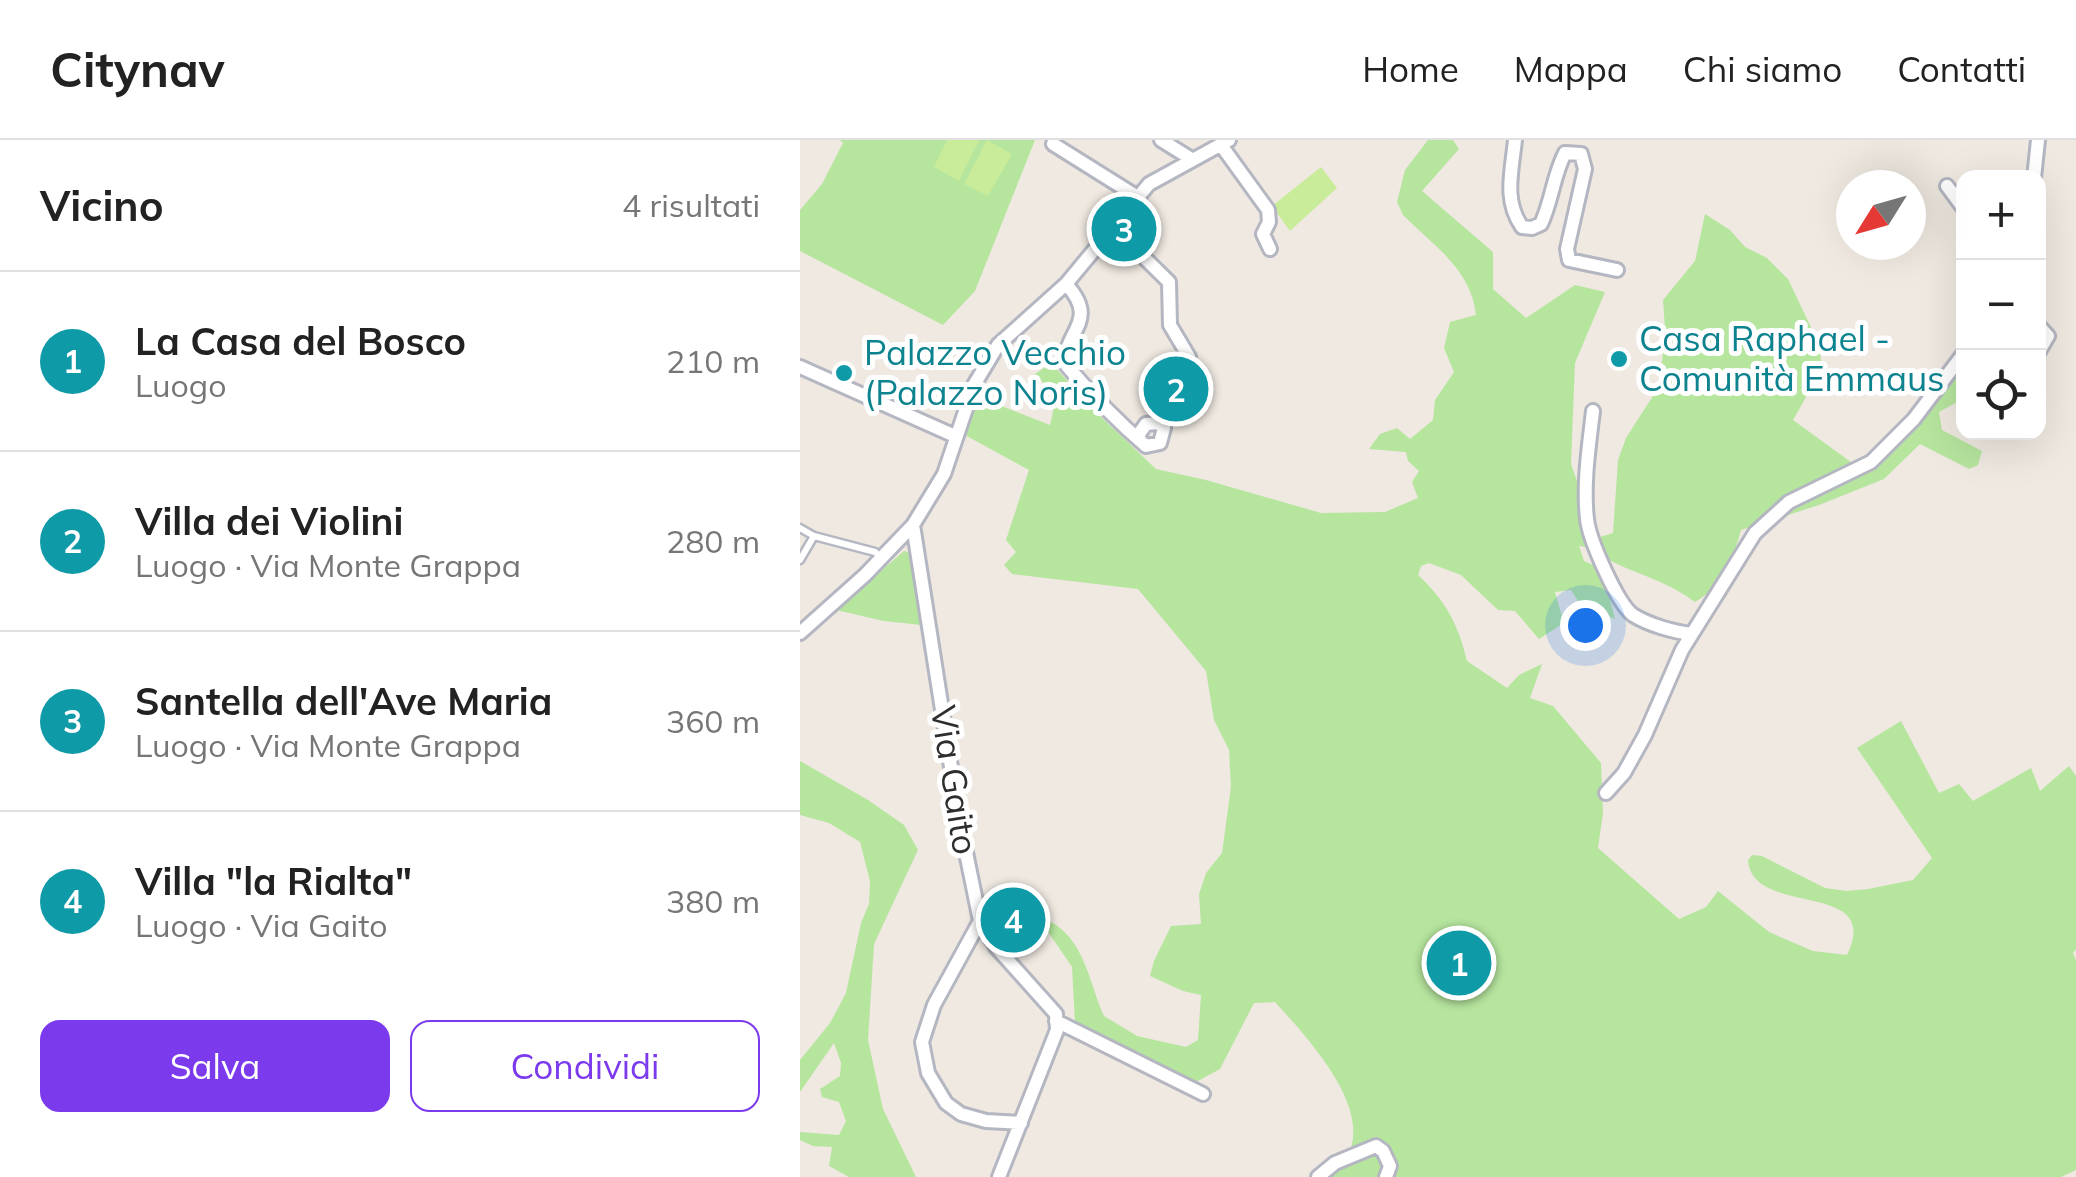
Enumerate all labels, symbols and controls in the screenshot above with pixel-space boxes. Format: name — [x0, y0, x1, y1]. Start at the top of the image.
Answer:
text: Citynav — [50, 39, 225, 99]
text: Home — [1362, 47, 1459, 91]
text: Mappa — [1514, 47, 1628, 91]
text: Chi siamo — [1683, 47, 1842, 91]
text: Contatti — [1897, 47, 2026, 91]
north arrow — [1836, 170, 1926, 260]
map controls — [1956, 170, 2046, 440]
button: + — [1956, 170, 2046, 260]
text: Vicino — [40, 179, 164, 232]
text: 4 risultati — [622, 185, 760, 225]
pin: 3 — [1092, 192, 1156, 266]
button: − — [1956, 260, 2046, 350]
place label: Casa Raphael - Comunità Emmaus — [1639, 316, 1944, 400]
text: La Casa del Bosco — [135, 317, 466, 365]
place label: Palazzo Vecchio (Palazzo Noris) — [864, 330, 1126, 414]
text: 1 — [63, 341, 82, 381]
text: 210 m — [666, 341, 760, 381]
marker: Casa Raphael - Comunità Emmaus — [1608, 348, 1630, 370]
button: locate — [1956, 350, 2046, 440]
pin: 2 — [1144, 352, 1208, 426]
marker: Palazzo Vecchio (Palazzo Noris) — [833, 362, 855, 384]
text: Luogo — [135, 365, 226, 405]
text: Villa dei Violini — [135, 497, 403, 545]
text: 2 — [63, 521, 82, 561]
text: 280 m — [666, 521, 760, 561]
text: Luogo · Via Monte Grappa — [135, 545, 521, 585]
your location — [1560, 600, 1611, 651]
text: Santella dell'Ave Maria — [135, 677, 552, 725]
text: 3 — [63, 701, 82, 741]
text: 360 m — [666, 701, 760, 741]
street label: Via Gaito — [922, 702, 988, 857]
text: Luogo · Via Monte Grappa — [135, 725, 521, 765]
text: Villa "la Rialta" — [135, 857, 412, 905]
text: 4 — [63, 881, 82, 921]
text: 380 m — [666, 881, 760, 921]
pin: 4 — [980, 882, 1046, 958]
text: Luogo · Via Gaito — [135, 905, 388, 945]
pin: 1 — [1426, 926, 1492, 1000]
button: Salva — [40, 1020, 390, 1112]
button: Condividi — [410, 1020, 760, 1112]

